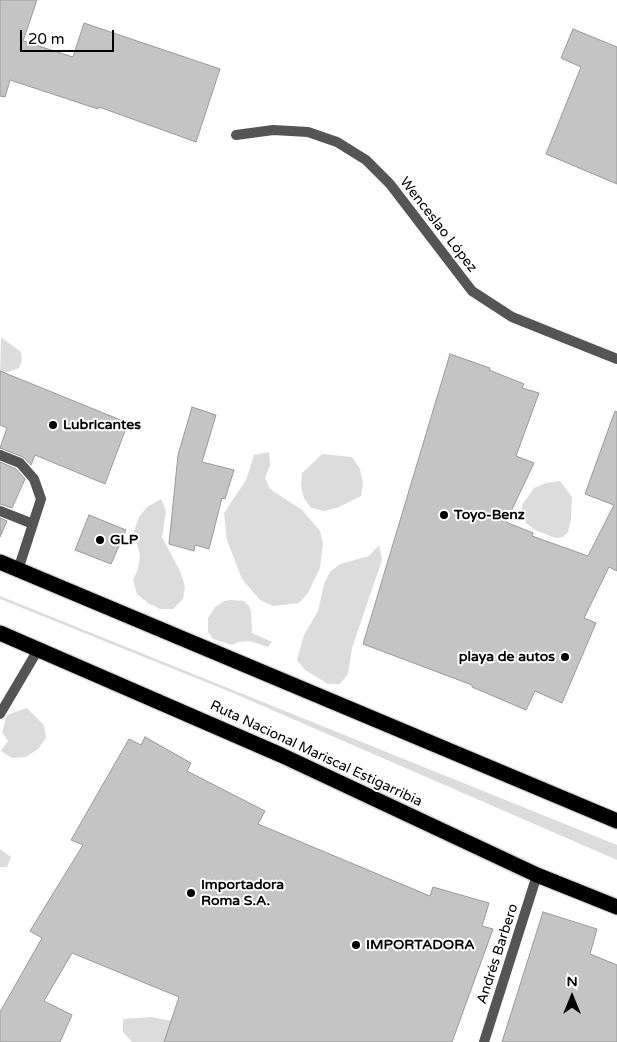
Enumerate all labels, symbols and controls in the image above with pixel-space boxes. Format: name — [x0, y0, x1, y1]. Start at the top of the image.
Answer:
scale bar — [22, 20, 116, 52]
text: 20 m — [28, 30, 65, 48]
street label: Wenceslao López — [396, 174, 480, 276]
place label: Lubricantes — [63, 417, 141, 433]
marker: Lubricantes — [47, 419, 59, 431]
place label: Toyo-Benz — [454, 507, 525, 523]
marker: Toyo-Benz — [438, 509, 450, 521]
place label: GLP — [110, 532, 138, 548]
marker: GLP — [94, 534, 106, 546]
place label: playa de autos — [459, 649, 555, 665]
marker: playa de autos — [559, 651, 571, 663]
street label: Ruta Nacional Mariscal Estigarribia — [207, 697, 425, 811]
place label: Importadora Roma S.A. — [201, 877, 284, 910]
marker: Importadora Roma S.A. — [185, 887, 197, 899]
street label: Andrés Barbero — [474, 902, 522, 1006]
place label: IMPORTADORA — [366, 937, 475, 953]
marker: IMPORTADORA — [350, 939, 362, 951]
north arrow — [547, 972, 597, 1022]
text: N — [566, 973, 578, 990]

